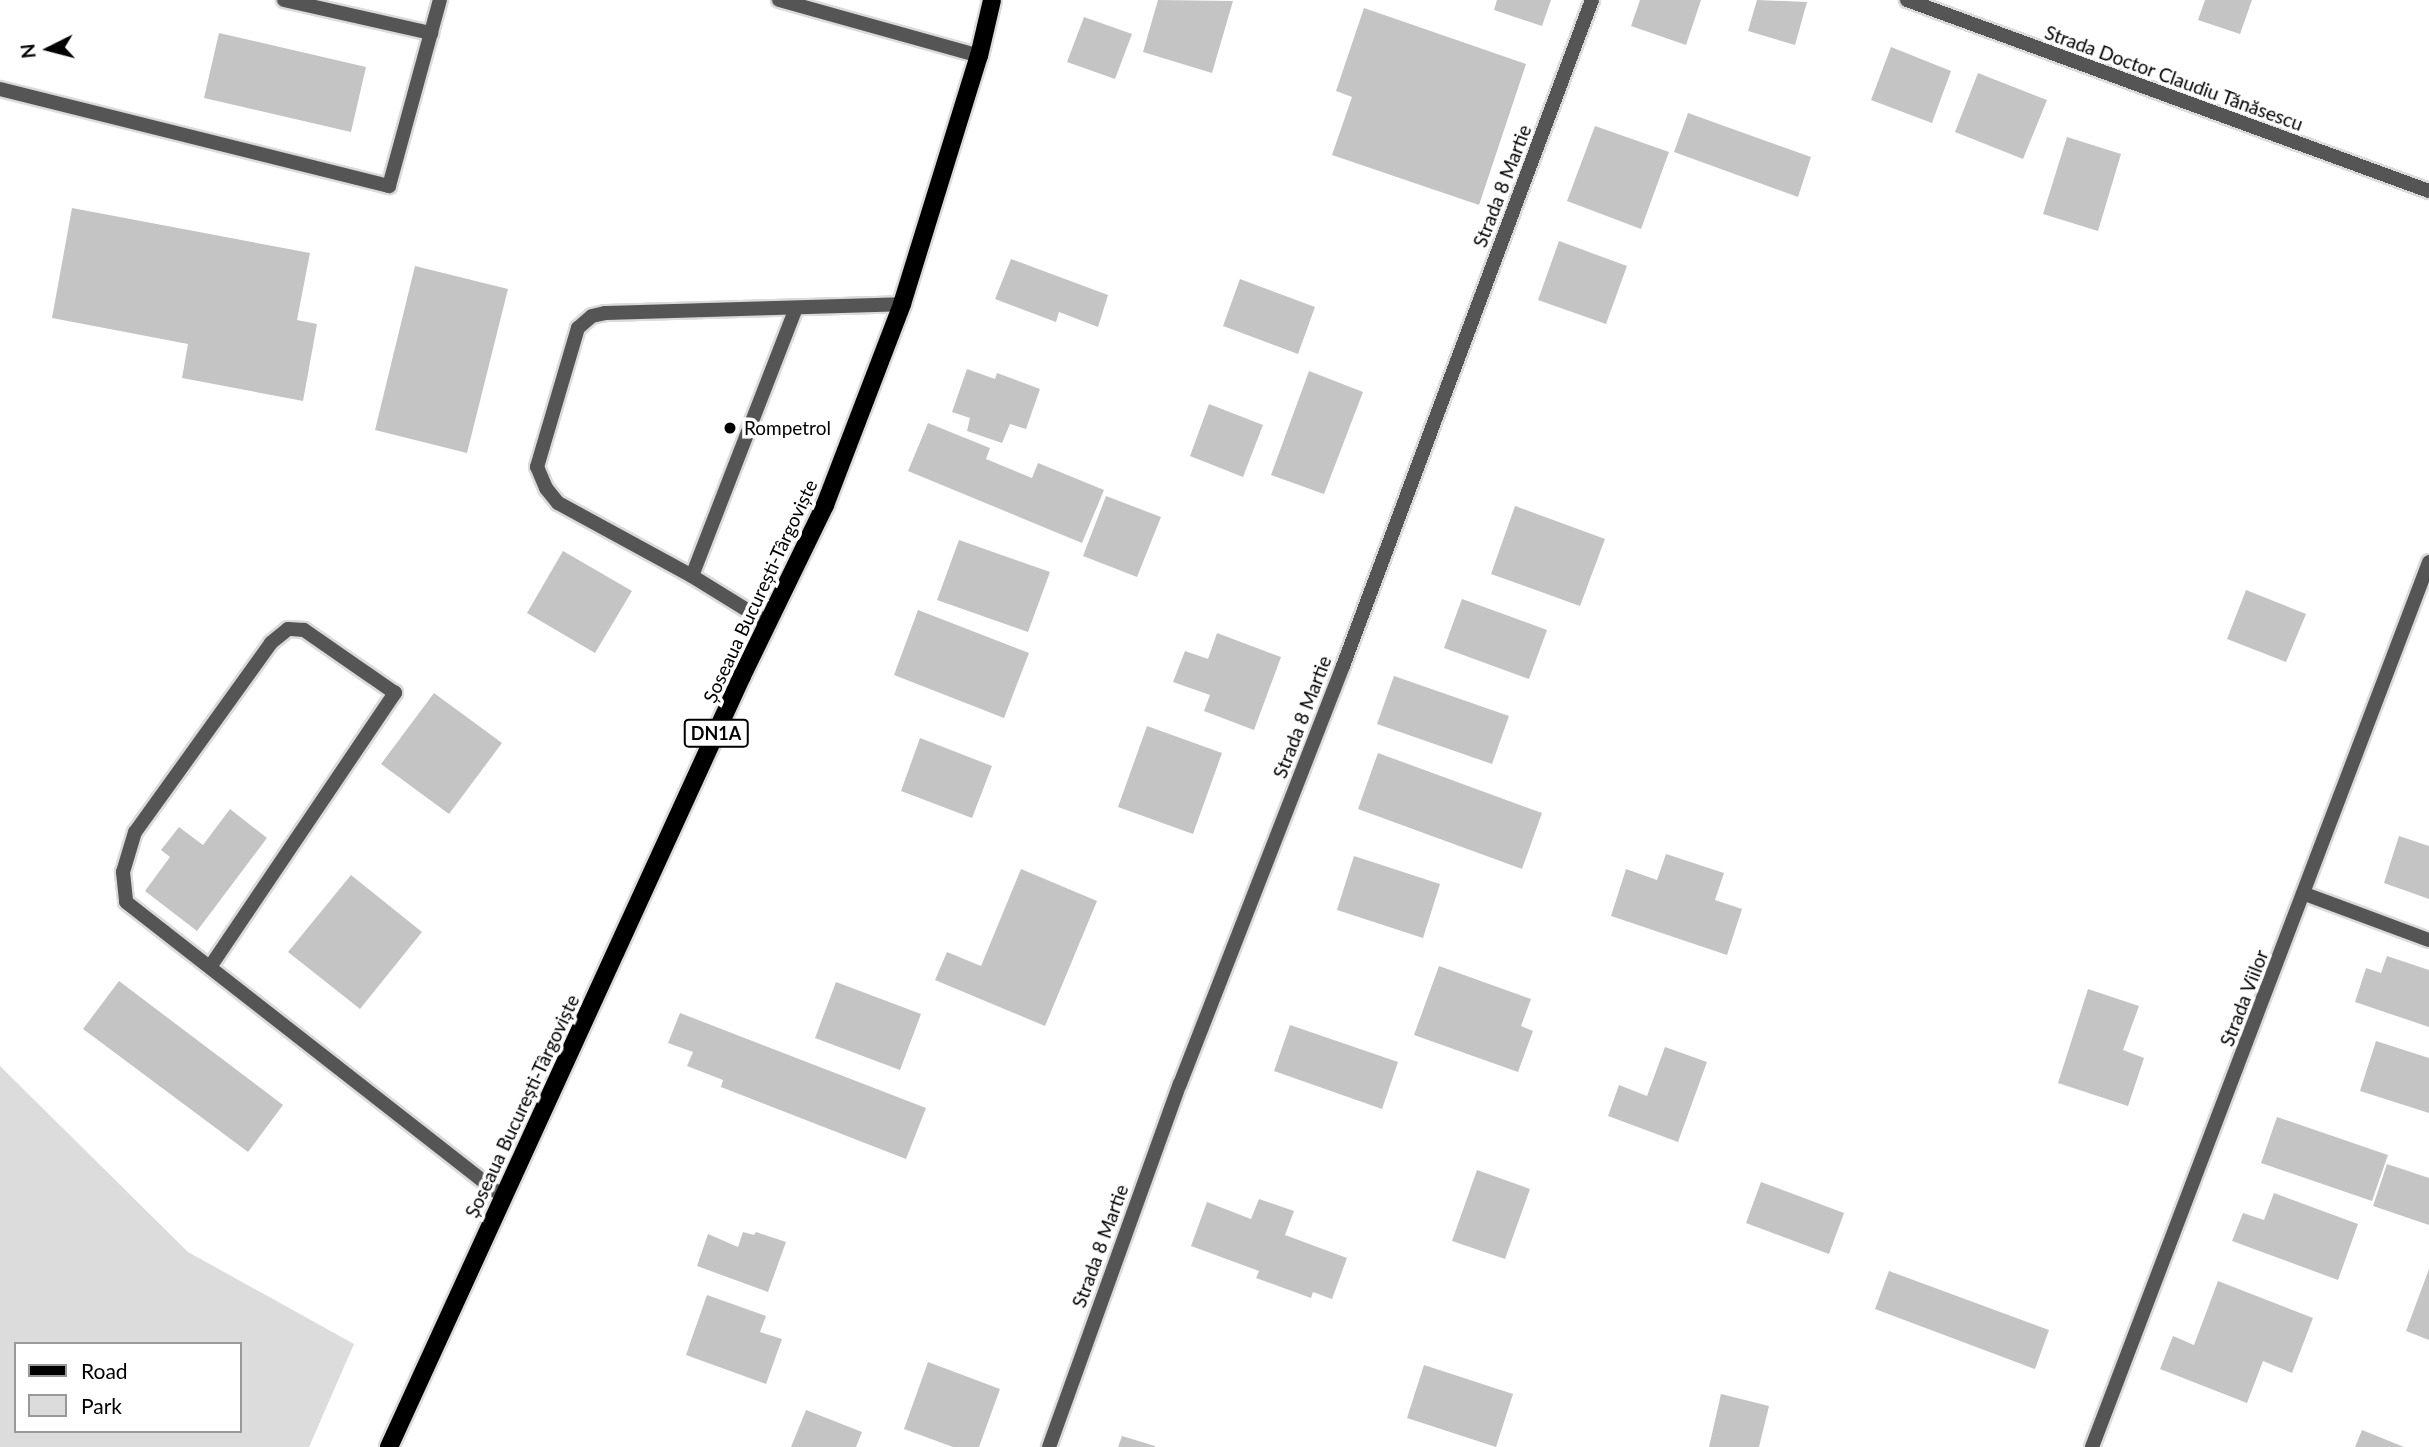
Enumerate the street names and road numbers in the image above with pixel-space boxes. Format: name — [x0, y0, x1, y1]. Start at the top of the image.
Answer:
street label: Strada Doctor Claudiu Tănăsescu — [2041, 20, 2307, 136]
street label: Strada 8 Martie — [1468, 122, 1536, 250]
street label: Șoseaua București-Târgoviște — [698, 476, 822, 706]
street label: Strada 8 Martie — [1268, 653, 1336, 781]
road number: DN1A — [683, 718, 749, 748]
street label: Strada Viilor — [2215, 946, 2273, 1050]
street label: Șoseaua București-Târgoviște — [460, 991, 584, 1221]
street label: Strada 8 Martie — [1067, 1181, 1133, 1311]

